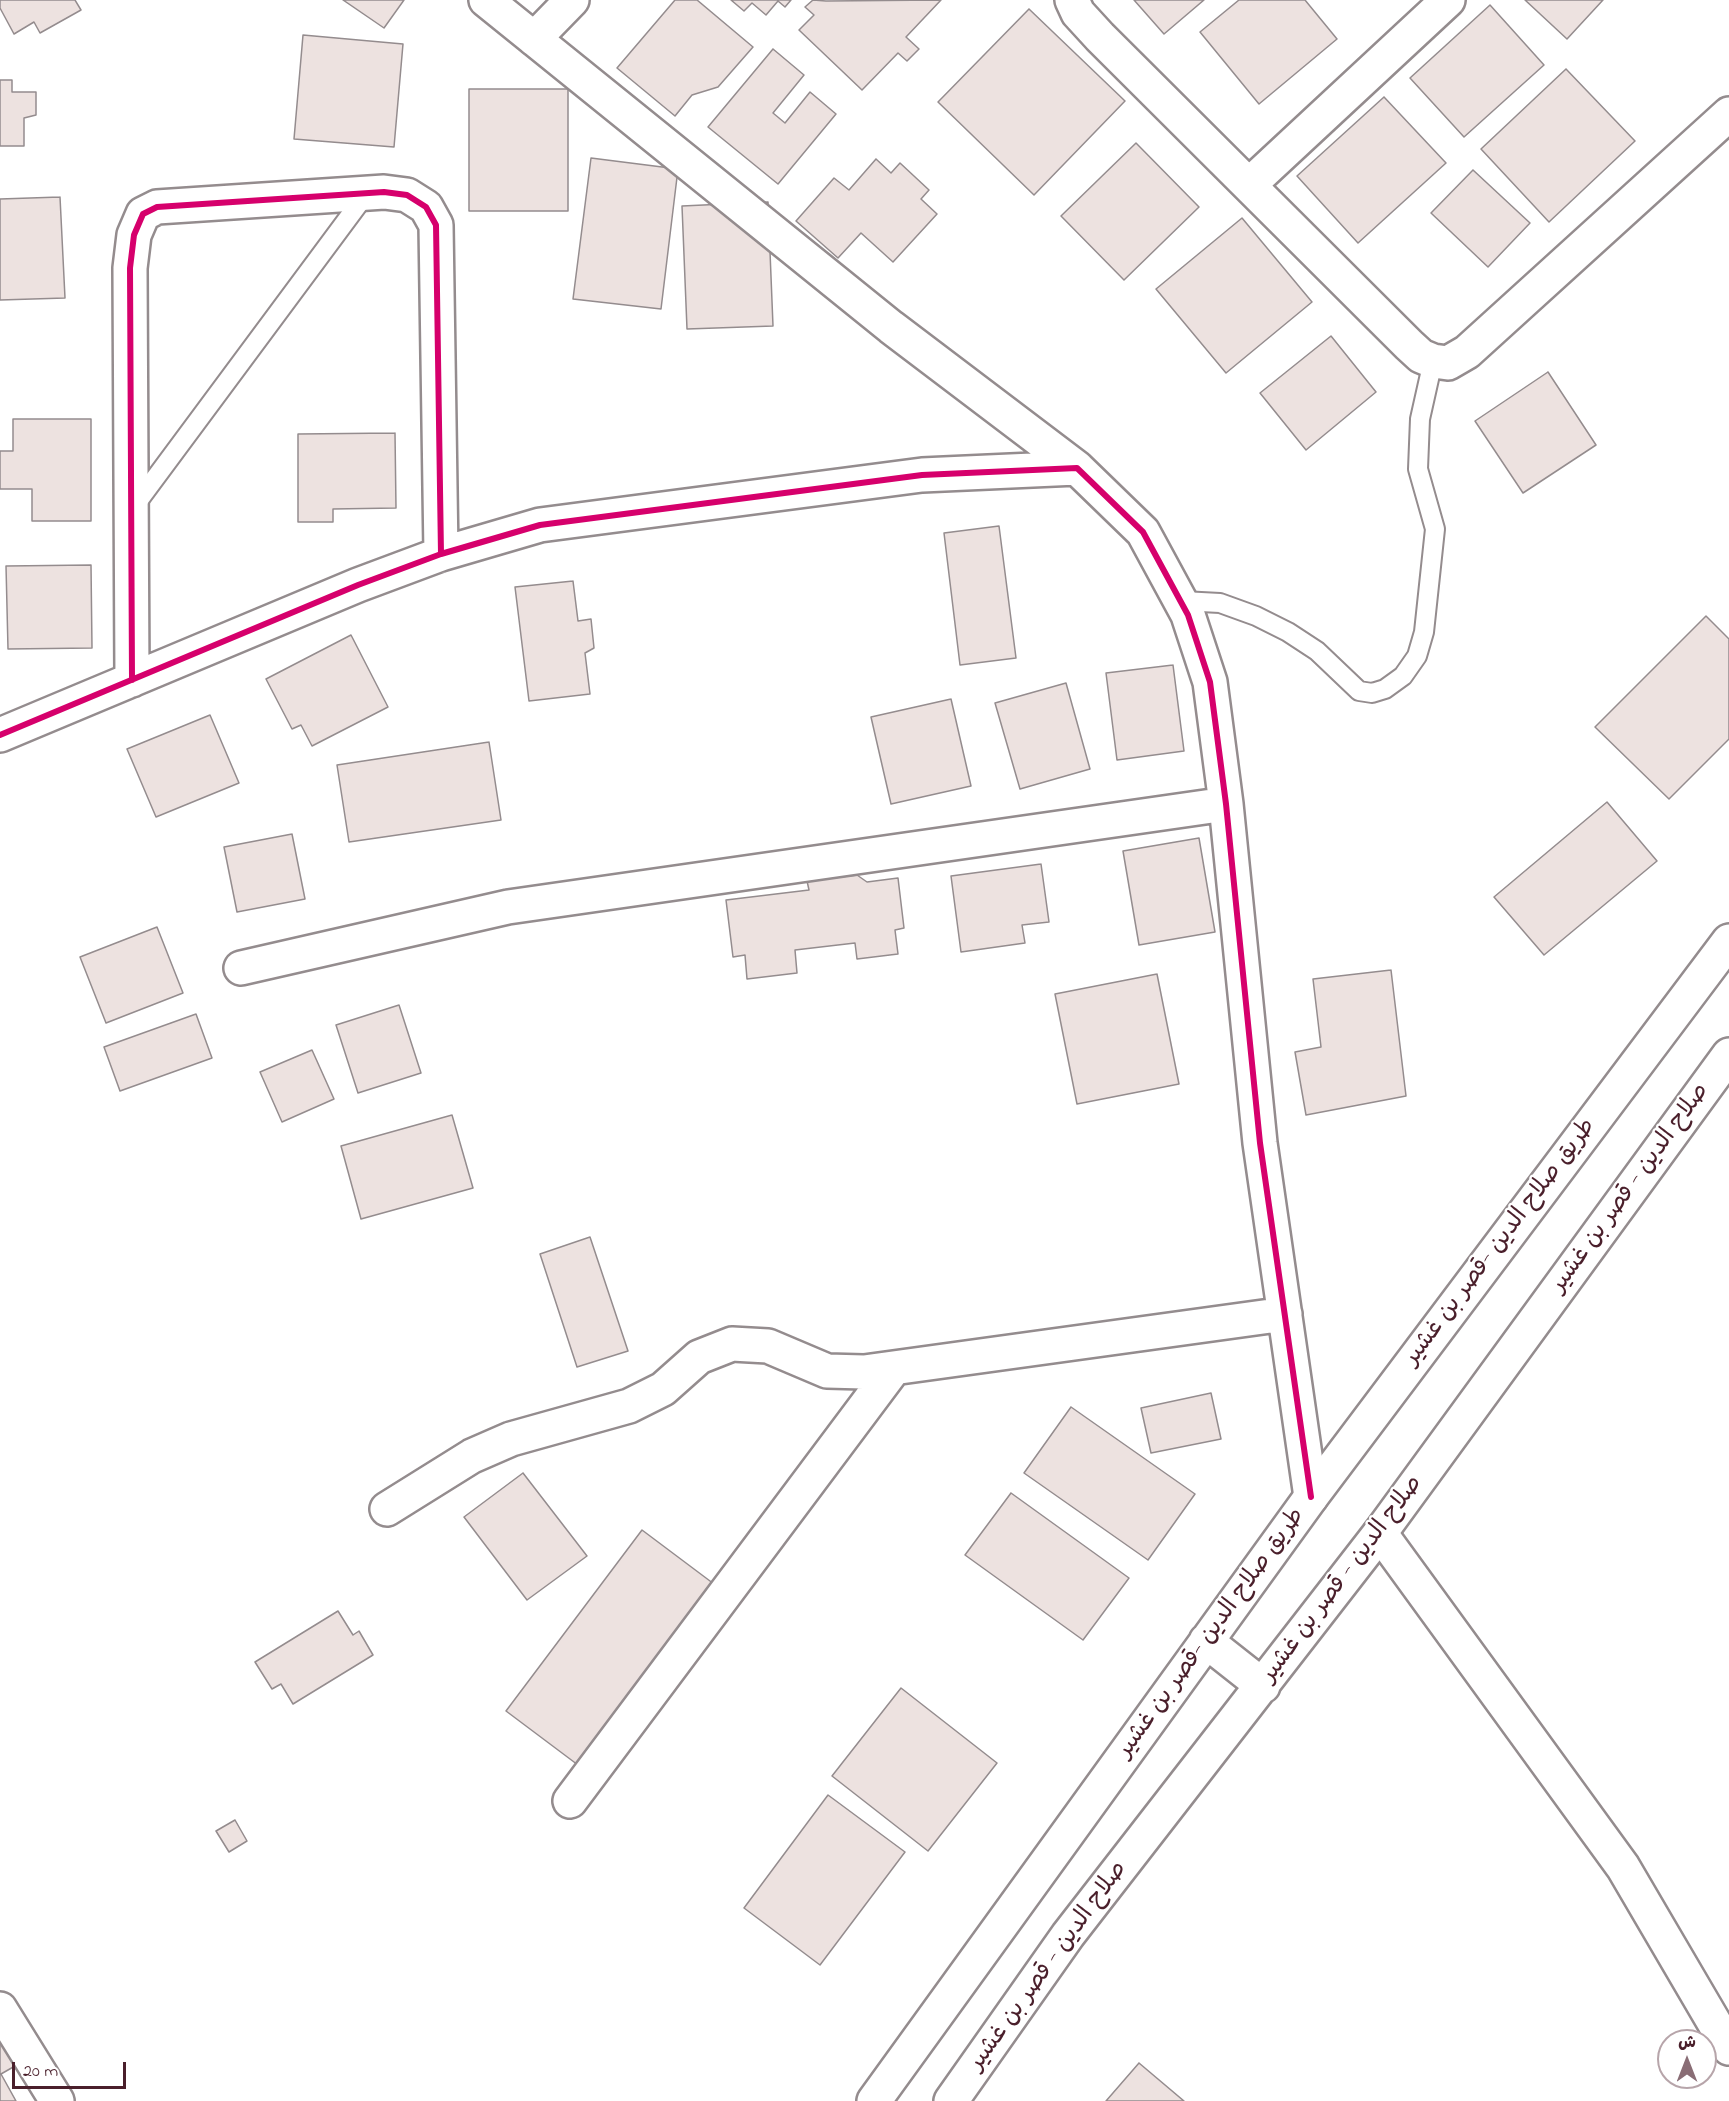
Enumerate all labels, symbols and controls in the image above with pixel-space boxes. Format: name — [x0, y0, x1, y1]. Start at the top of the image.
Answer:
street label: صلاح الدين - قصر بن غشير — [1545, 1079, 1717, 1299]
street label: طريق صلاح الدين -قصر بن غشير — [1399, 1114, 1603, 1372]
street label: صلاح الدين - قصر بن غشير — [1256, 1471, 1430, 1689]
street label: طريق صلاح الدين -قصر بن غشير — [1112, 1503, 1312, 1765]
street label: صلاح الدين - قصر بن غشير — [963, 1857, 1135, 2077]
north arrow — [1657, 2029, 1717, 2089]
text: ش — [1678, 2031, 1696, 2055]
scale bar — [15, 2050, 129, 2088]
text: 20 m — [23, 2059, 58, 2085]

